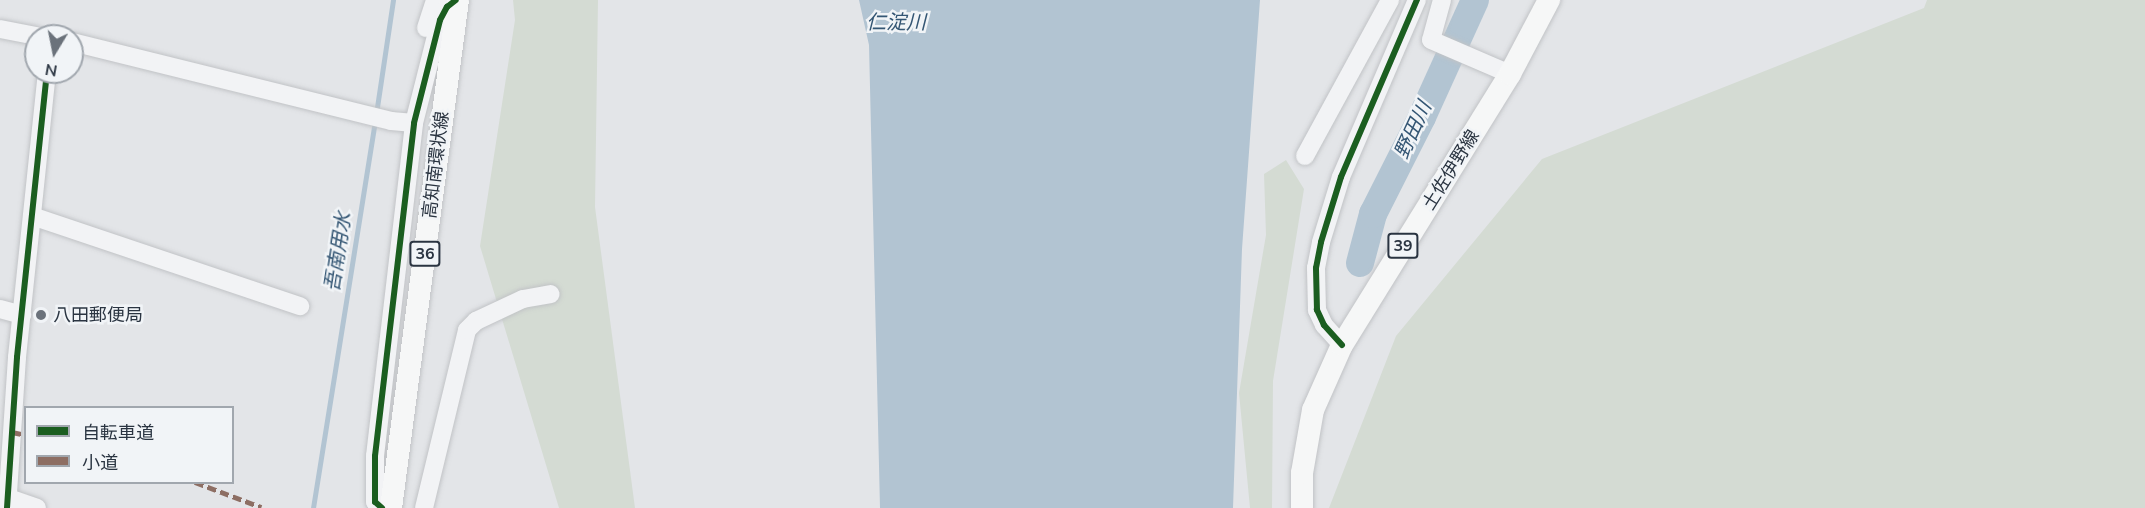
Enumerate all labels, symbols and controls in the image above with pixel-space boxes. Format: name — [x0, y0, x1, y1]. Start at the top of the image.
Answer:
water label: 仁淀川 — [866, 10, 926, 34]
north arrow — [24, 24, 84, 84]
text: N — [43, 58, 59, 82]
water label: 野田川 — [1389, 98, 1437, 162]
street label: 高知南環状線 — [419, 110, 453, 220]
street label: 土佐伊野線 — [1418, 126, 1484, 214]
water label: 吾南用水 — [320, 211, 356, 293]
road number: 39 — [1386, 233, 1420, 259]
road number: 36 — [408, 241, 442, 267]
place label: 八田郵便局 — [53, 304, 143, 326]
marker: 八田郵便局 — [34, 308, 48, 322]
legend — [24, 406, 234, 484]
text: 自転車道 — [82, 421, 154, 445]
text: 小道 — [82, 451, 118, 475]

